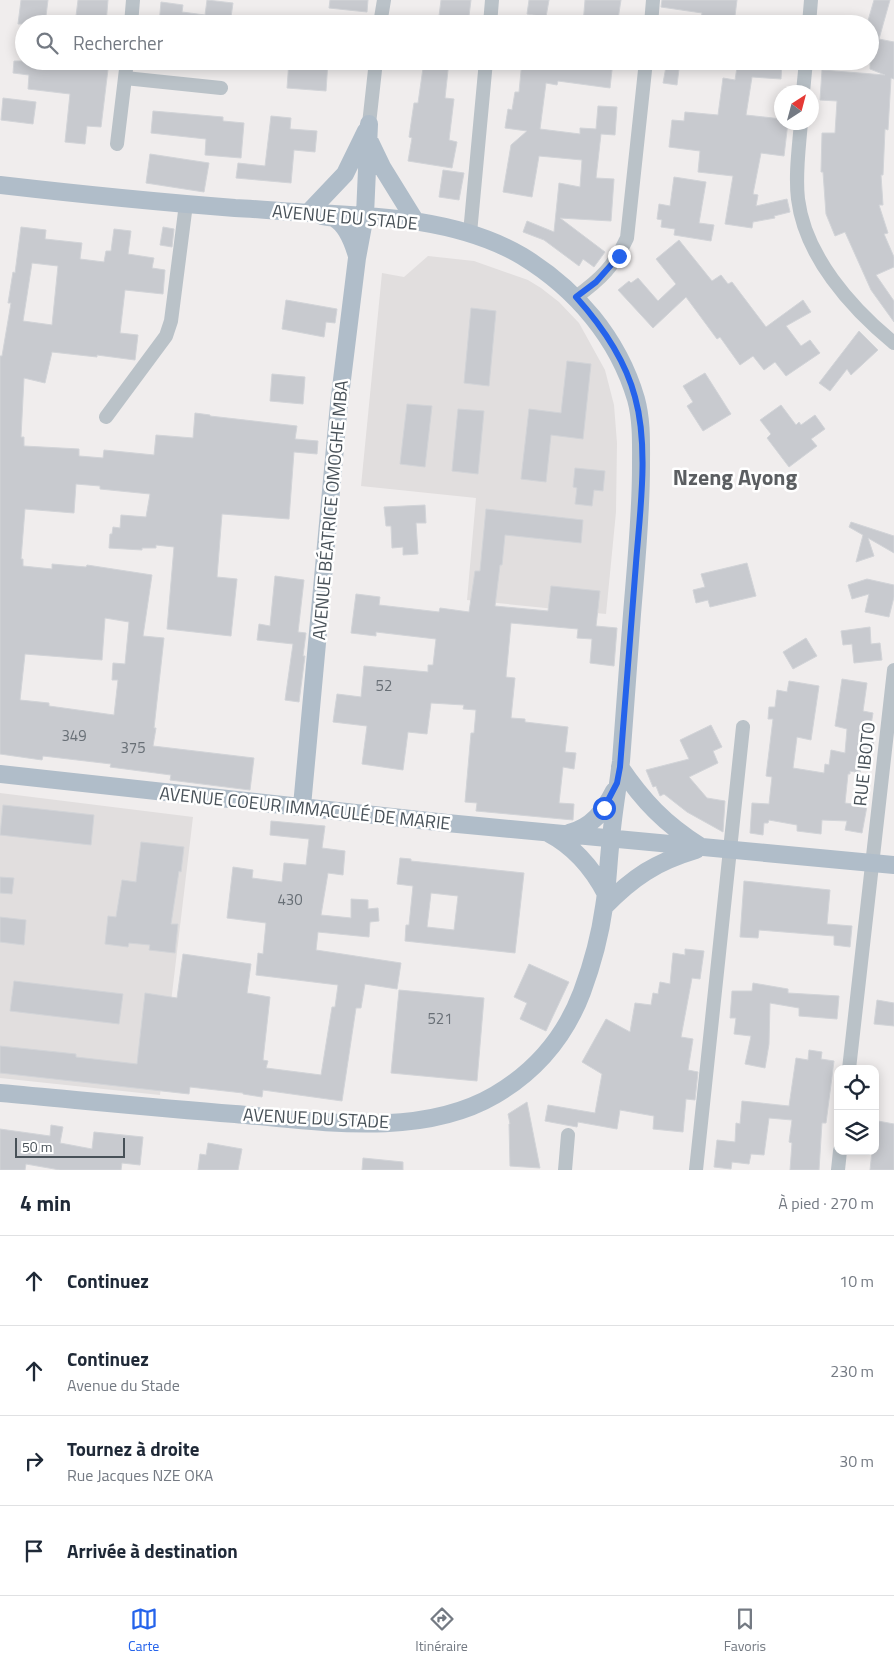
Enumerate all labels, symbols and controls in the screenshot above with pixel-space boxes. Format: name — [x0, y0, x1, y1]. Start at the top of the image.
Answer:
search box — [15, 15, 879, 70]
text: Rechercher — [73, 28, 163, 57]
icon: search — [33, 29, 61, 57]
north arrow — [774, 85, 819, 130]
street label: AVENUE DU STADE — [271, 197, 419, 237]
route end — [608, 245, 631, 268]
street label: AVENUE BÉATRICE OMOGHE MBA — [305, 379, 355, 641]
district label: Nzeng Ayong — [673, 460, 798, 494]
house number: 52 — [376, 674, 392, 697]
street label: RUE IBOTO — [846, 721, 882, 807]
house number: 349 — [61, 724, 87, 747]
house number: 375 — [120, 736, 146, 759]
street label: AVENUE COEUR IMMACULÉ DE MARIE — [158, 779, 452, 837]
route start — [593, 797, 616, 820]
house number: 430 — [277, 888, 303, 911]
house number: 521 — [427, 1007, 453, 1030]
map controls — [834, 1065, 879, 1155]
button: locate — [834, 1065, 879, 1110]
street label: AVENUE DU STADE — [242, 1101, 390, 1135]
button: layers — [834, 1110, 879, 1155]
scale bar — [15, 1135, 125, 1158]
text: 50 m — [22, 1136, 52, 1157]
text: 4 min — [20, 1187, 71, 1219]
text: À pied · 270 m — [778, 1191, 874, 1215]
text: Continuez — [67, 1266, 149, 1295]
icon: ahead — [20, 1267, 48, 1295]
text: 10 m — [839, 1269, 874, 1293]
text: Continuez — [67, 1344, 149, 1373]
icon: ahead — [20, 1357, 48, 1385]
text: 230 m — [830, 1359, 874, 1383]
text: Avenue du Stade — [67, 1373, 180, 1397]
text: Tournez à droite — [67, 1434, 199, 1463]
icon: right — [20, 1447, 48, 1475]
text: 30 m — [839, 1449, 874, 1473]
text: Rue Jacques NZE OKA — [67, 1463, 213, 1487]
text: Arrivée à destination — [67, 1536, 238, 1565]
icon: arrive — [20, 1537, 48, 1565]
tab: Carte — [128, 1605, 159, 1656]
tab: Itinéraire — [415, 1605, 468, 1656]
tab: Favoris — [724, 1605, 766, 1656]

